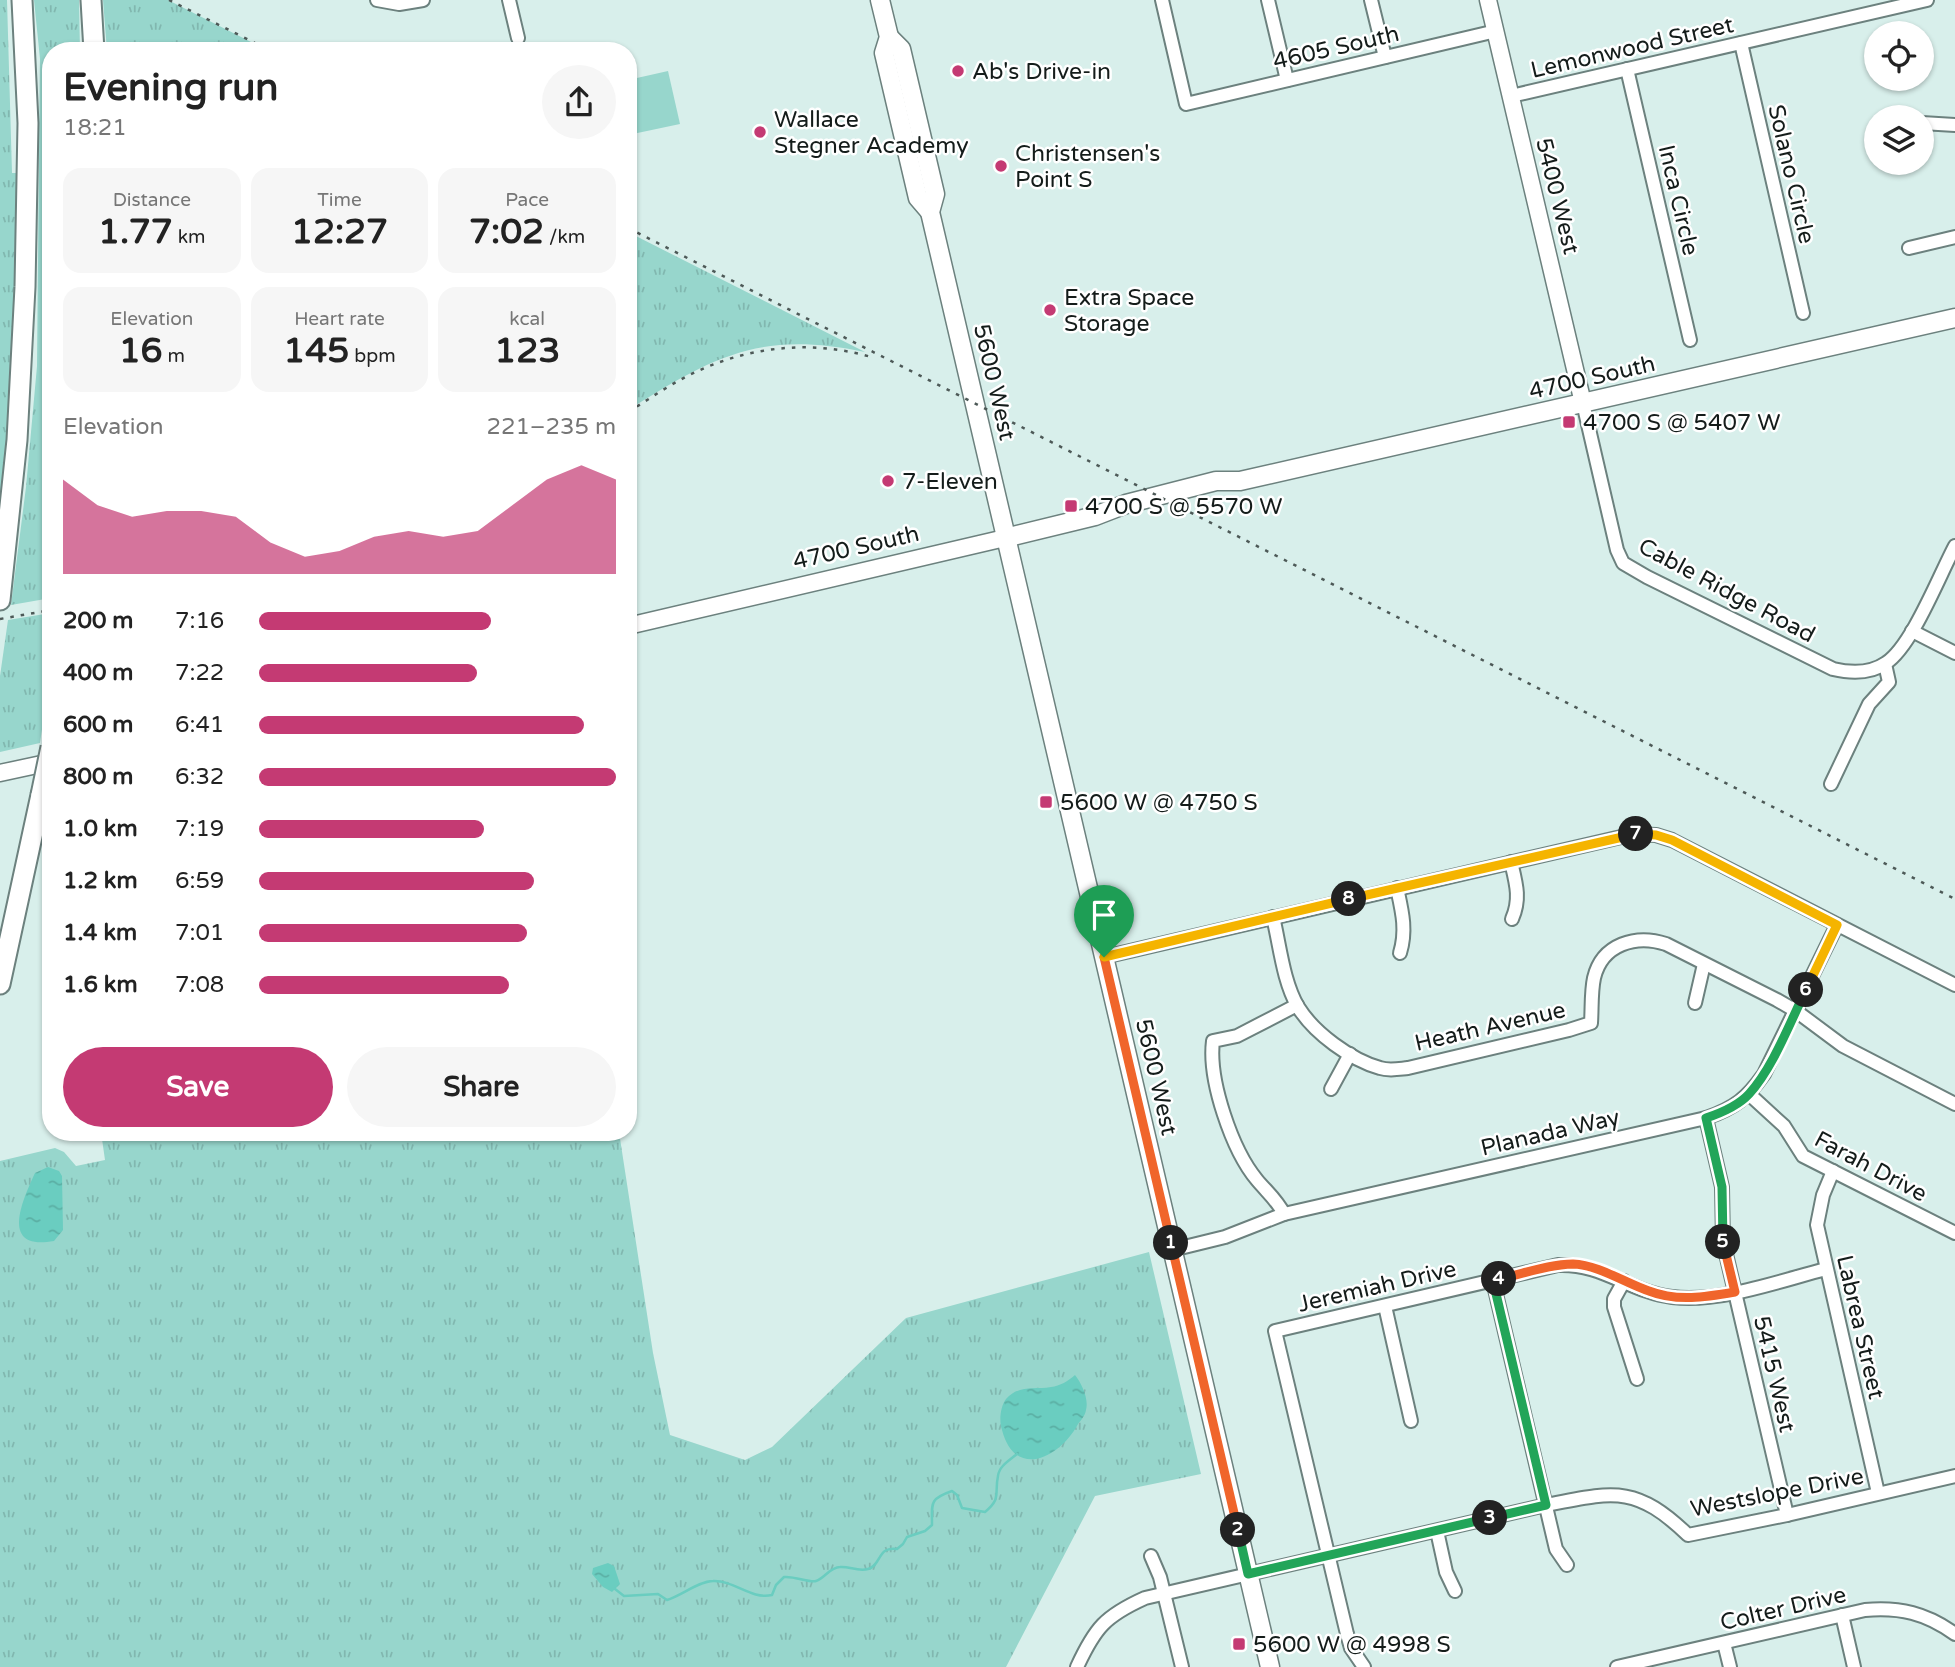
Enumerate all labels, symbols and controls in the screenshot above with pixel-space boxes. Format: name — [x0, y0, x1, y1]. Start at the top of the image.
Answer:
street label: Lemonwood Street — [1528, 11, 1737, 85]
street label: 4605 South — [1270, 20, 1402, 76]
map controls — [1864, 21, 1934, 175]
button: locate — [1864, 21, 1934, 91]
place label: Ab's Drive-in — [972, 58, 1111, 86]
marker: Ab's Drive-in — [950, 63, 966, 79]
text: Evening run — [63, 65, 278, 111]
button: share — [542, 65, 616, 139]
street label: Solano Circle — [1761, 102, 1821, 247]
button: layers — [1864, 105, 1934, 175]
place label: Wallace Stegner Academy — [774, 106, 969, 160]
text: 18:21 — [63, 114, 127, 142]
marker: Wallace Stegner Academy — [752, 124, 768, 140]
street label: 5400 West — [1529, 135, 1585, 257]
place label: Christensen's Point S — [1015, 140, 1160, 194]
street label: Inca Circle — [1652, 142, 1704, 258]
marker: Christensen's Point S — [993, 158, 1009, 174]
text: Distance — [113, 189, 191, 211]
text: Time — [317, 189, 362, 211]
text: Pace — [505, 189, 549, 211]
text: 1.77 — [98, 211, 173, 253]
text: 12:27 — [291, 211, 388, 253]
text: 7:02 — [469, 211, 544, 253]
text: km — [173, 226, 206, 248]
text: /km — [544, 226, 585, 248]
place label: Extra Space Storage — [1064, 284, 1194, 338]
marker: Extra Space Storage — [1042, 302, 1058, 318]
text: Elevation — [110, 308, 193, 330]
text: Heart rate — [294, 308, 385, 330]
text: kcal — [509, 308, 545, 330]
street label: 5600 West — [967, 321, 1021, 443]
text: 16 — [119, 330, 163, 372]
text: 145 — [283, 330, 349, 372]
text: 123 — [494, 330, 560, 372]
text: m — [163, 345, 185, 367]
text: bpm — [349, 345, 396, 367]
street label: 4700 South — [1526, 350, 1658, 406]
place label: 4700 S @ 5407 W — [1583, 409, 1781, 437]
text: Elevation — [63, 413, 164, 441]
text: 221–235 m — [487, 413, 616, 441]
marker: 4700 S @ 5407 W — [1561, 414, 1577, 430]
place label: 7-Eleven — [902, 468, 998, 496]
marker: 7-Eleven — [880, 473, 896, 489]
place label: 4700 S @ 5570 W — [1085, 493, 1283, 521]
marker: 4700 S @ 5570 W — [1063, 498, 1079, 514]
street label: 4700 South — [790, 520, 922, 576]
street label: Cable Ridge Road — [1633, 532, 1820, 649]
text: 200 m — [63, 607, 133, 635]
text: 7:16 — [175, 607, 224, 635]
text: 400 m — [63, 659, 133, 687]
text: 7:22 — [175, 659, 224, 687]
text: 600 m — [63, 711, 133, 739]
text: 6:41 — [175, 711, 224, 739]
text: 800 m — [63, 763, 133, 791]
text: 6:32 — [175, 763, 224, 791]
place label: 5600 W @ 4750 S — [1060, 789, 1258, 817]
marker: 5600 W @ 4750 S — [1038, 794, 1054, 810]
text: 1.0 km — [63, 815, 138, 843]
text: 7:19 — [175, 815, 224, 843]
pin: 7 — [1618, 816, 1654, 852]
text: 7 — [1630, 822, 1641, 844]
text: 1.2 km — [63, 867, 138, 895]
text: 6:59 — [175, 867, 224, 895]
pin: 8 — [1332, 881, 1366, 916]
pin — [1074, 885, 1134, 957]
text: 8 — [1343, 887, 1354, 909]
icon: arrive — [1085, 896, 1123, 934]
text: 1.4 km — [63, 919, 137, 947]
text: 7:01 — [175, 919, 224, 947]
text: 1.6 km — [63, 971, 138, 999]
text: 7:08 — [175, 971, 224, 999]
pin: 6 — [1788, 972, 1824, 1007]
text: 6 — [1800, 978, 1811, 1000]
street label: Heath Avenue — [1412, 996, 1568, 1058]
street label: 5600 West — [1129, 1016, 1183, 1138]
button: Save — [63, 1047, 333, 1127]
button: Share — [347, 1047, 616, 1127]
street label: Planada Way — [1478, 1103, 1622, 1163]
street label: Farah Drive — [1809, 1126, 1932, 1208]
pin: 5 — [1706, 1224, 1740, 1260]
pin: 1 — [1154, 1226, 1188, 1260]
text: 5 — [1717, 1230, 1728, 1252]
text: 1 — [1165, 1231, 1176, 1253]
street label: Labrea Street — [1830, 1253, 1890, 1402]
street label: Jeremiah Drive — [1295, 1255, 1459, 1319]
pin: 4 — [1482, 1262, 1516, 1296]
text: 4 — [1493, 1267, 1504, 1289]
street label: 5415 West — [1747, 1313, 1801, 1435]
street label: Westslope Drive — [1688, 1462, 1866, 1524]
pin: 3 — [1472, 1500, 1508, 1536]
text: 3 — [1484, 1506, 1495, 1528]
pin: 2 — [1220, 1512, 1256, 1548]
text: 2 — [1232, 1518, 1243, 1540]
street label: Colter Drive — [1718, 1581, 1849, 1637]
place label: 5600 W @ 4998 S — [1253, 1631, 1451, 1659]
marker: 5600 W @ 4998 S — [1231, 1636, 1247, 1652]

